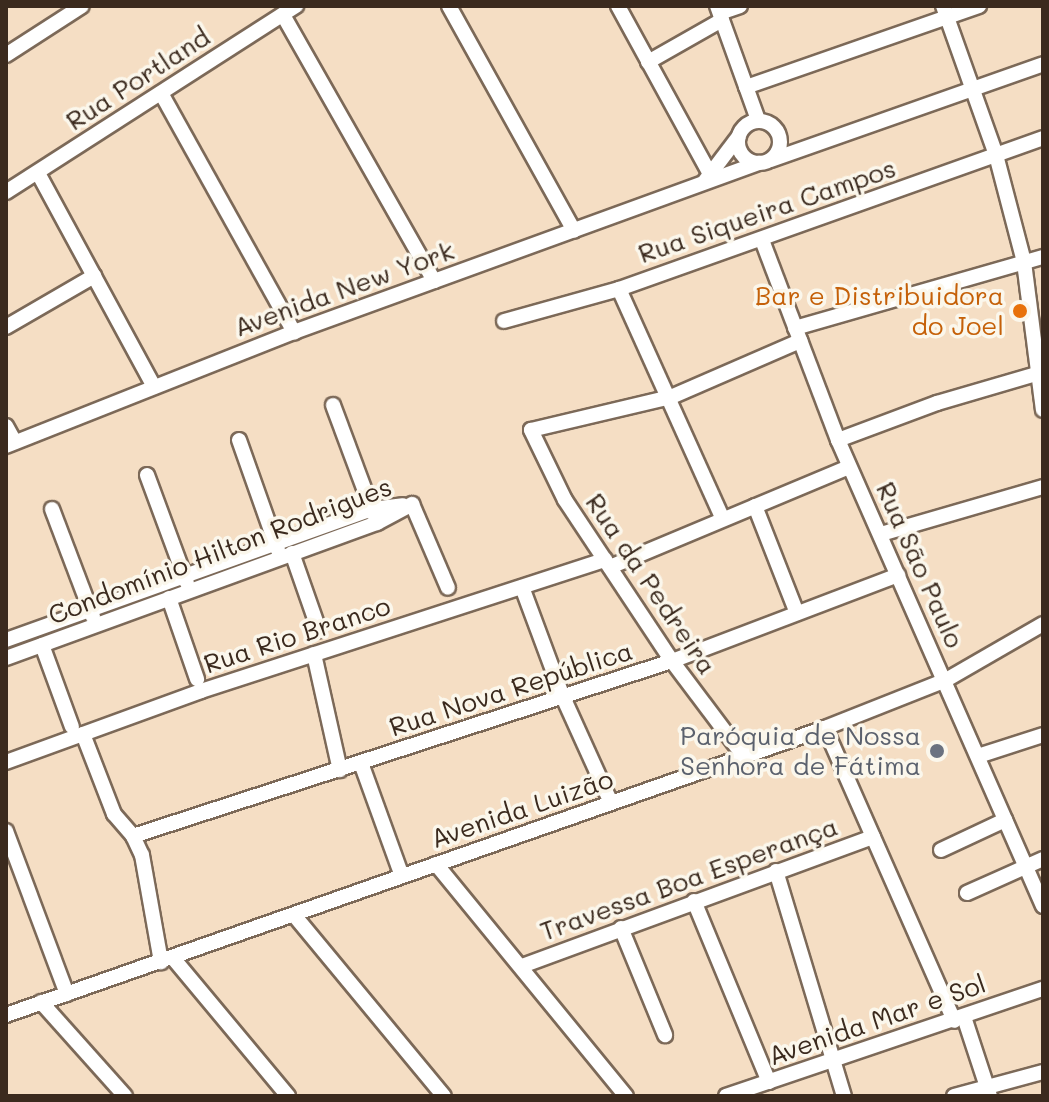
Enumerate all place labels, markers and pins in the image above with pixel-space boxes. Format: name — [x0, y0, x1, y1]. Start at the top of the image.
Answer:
place label: Bar e Distribuidora do Joel — [755, 280, 1004, 342]
marker: Bar e Distribuidora do Joel — [1011, 302, 1029, 320]
place label: Paróquia de Nossa Senhora de Fátima — [680, 720, 921, 782]
marker: Paróquia de Nossa Senhora de Fátima — [928, 742, 946, 760]

